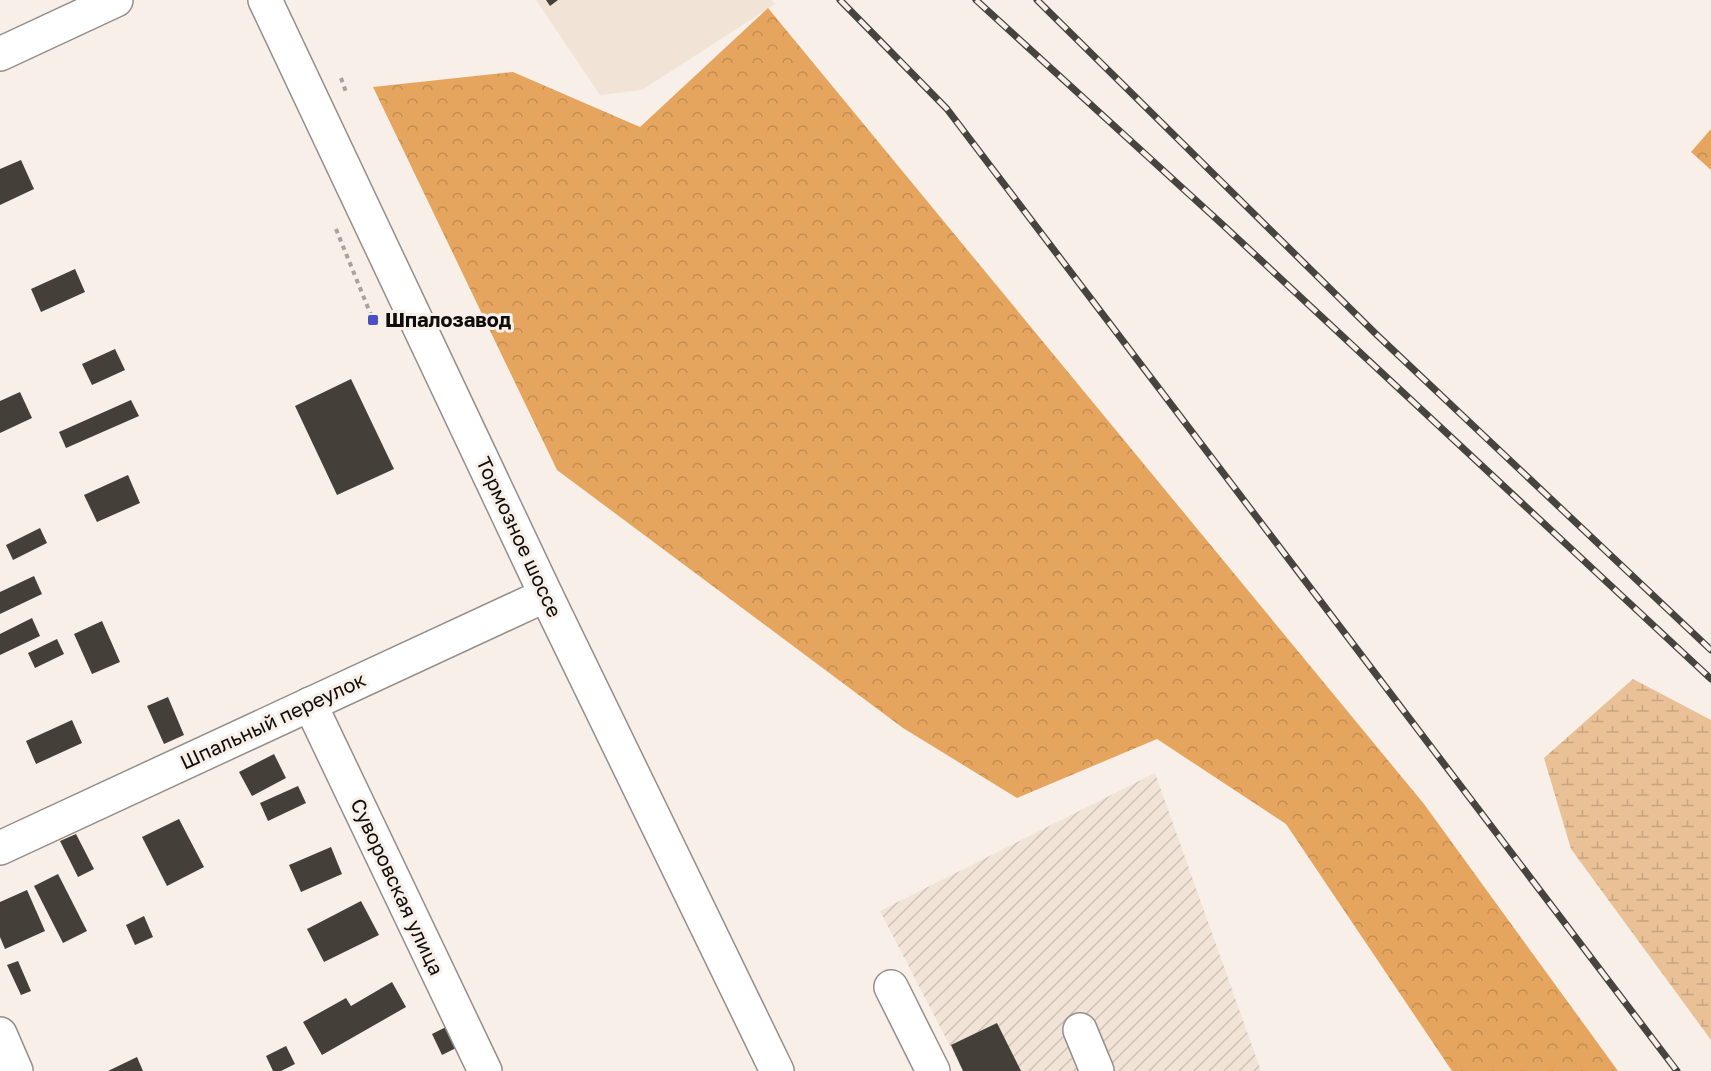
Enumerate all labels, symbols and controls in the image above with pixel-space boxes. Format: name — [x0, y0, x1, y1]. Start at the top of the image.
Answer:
place label: Шпалозавод — [385, 307, 512, 331]
marker: Шпалозавод — [366, 313, 380, 327]
street label: Тормозное шоссе — [472, 453, 568, 621]
street label: Шпальный переулок — [176, 667, 369, 774]
street label: Суворовская улица — [346, 794, 449, 979]

